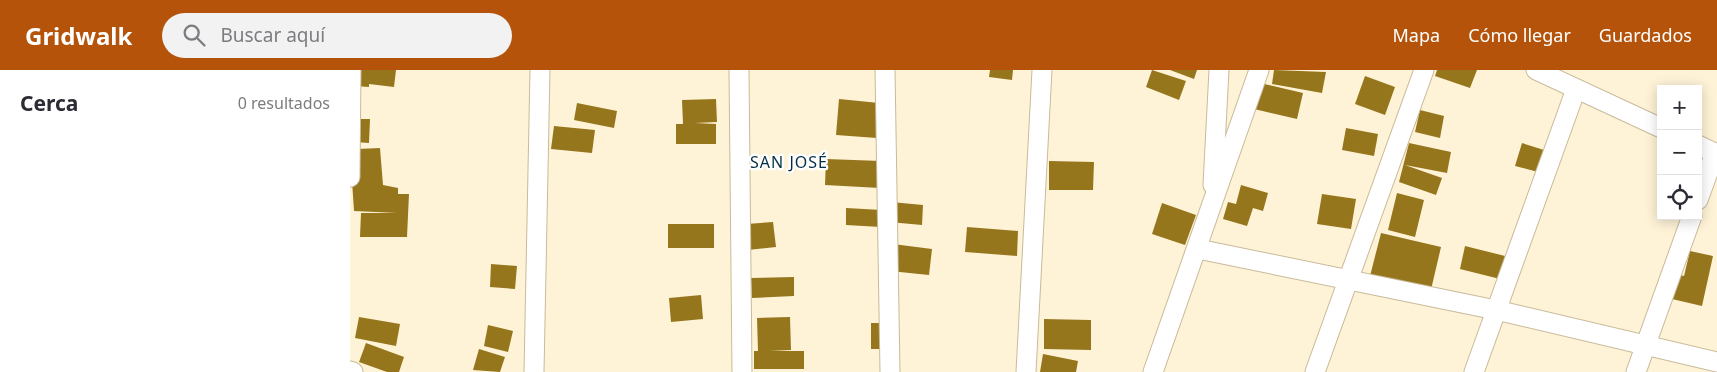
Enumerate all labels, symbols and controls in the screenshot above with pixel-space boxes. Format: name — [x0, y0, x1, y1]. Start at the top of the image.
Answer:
search box — [162, 13, 512, 58]
text: Gridwalk — [25, 19, 132, 52]
icon: search — [180, 21, 208, 49]
text: Buscar aquí — [220, 22, 325, 48]
text: Mapa — [1393, 23, 1440, 47]
text: Cómo llegar — [1468, 23, 1571, 47]
text: Guardados — [1599, 23, 1692, 47]
map controls — [1657, 85, 1702, 220]
button: + — [1657, 85, 1702, 130]
text: Cerca — [20, 89, 78, 117]
text: 0 resultados — [238, 92, 330, 114]
button: − — [1657, 130, 1702, 175]
district label: SAN JOSÉ — [750, 151, 828, 173]
button: locate — [1657, 175, 1702, 220]

